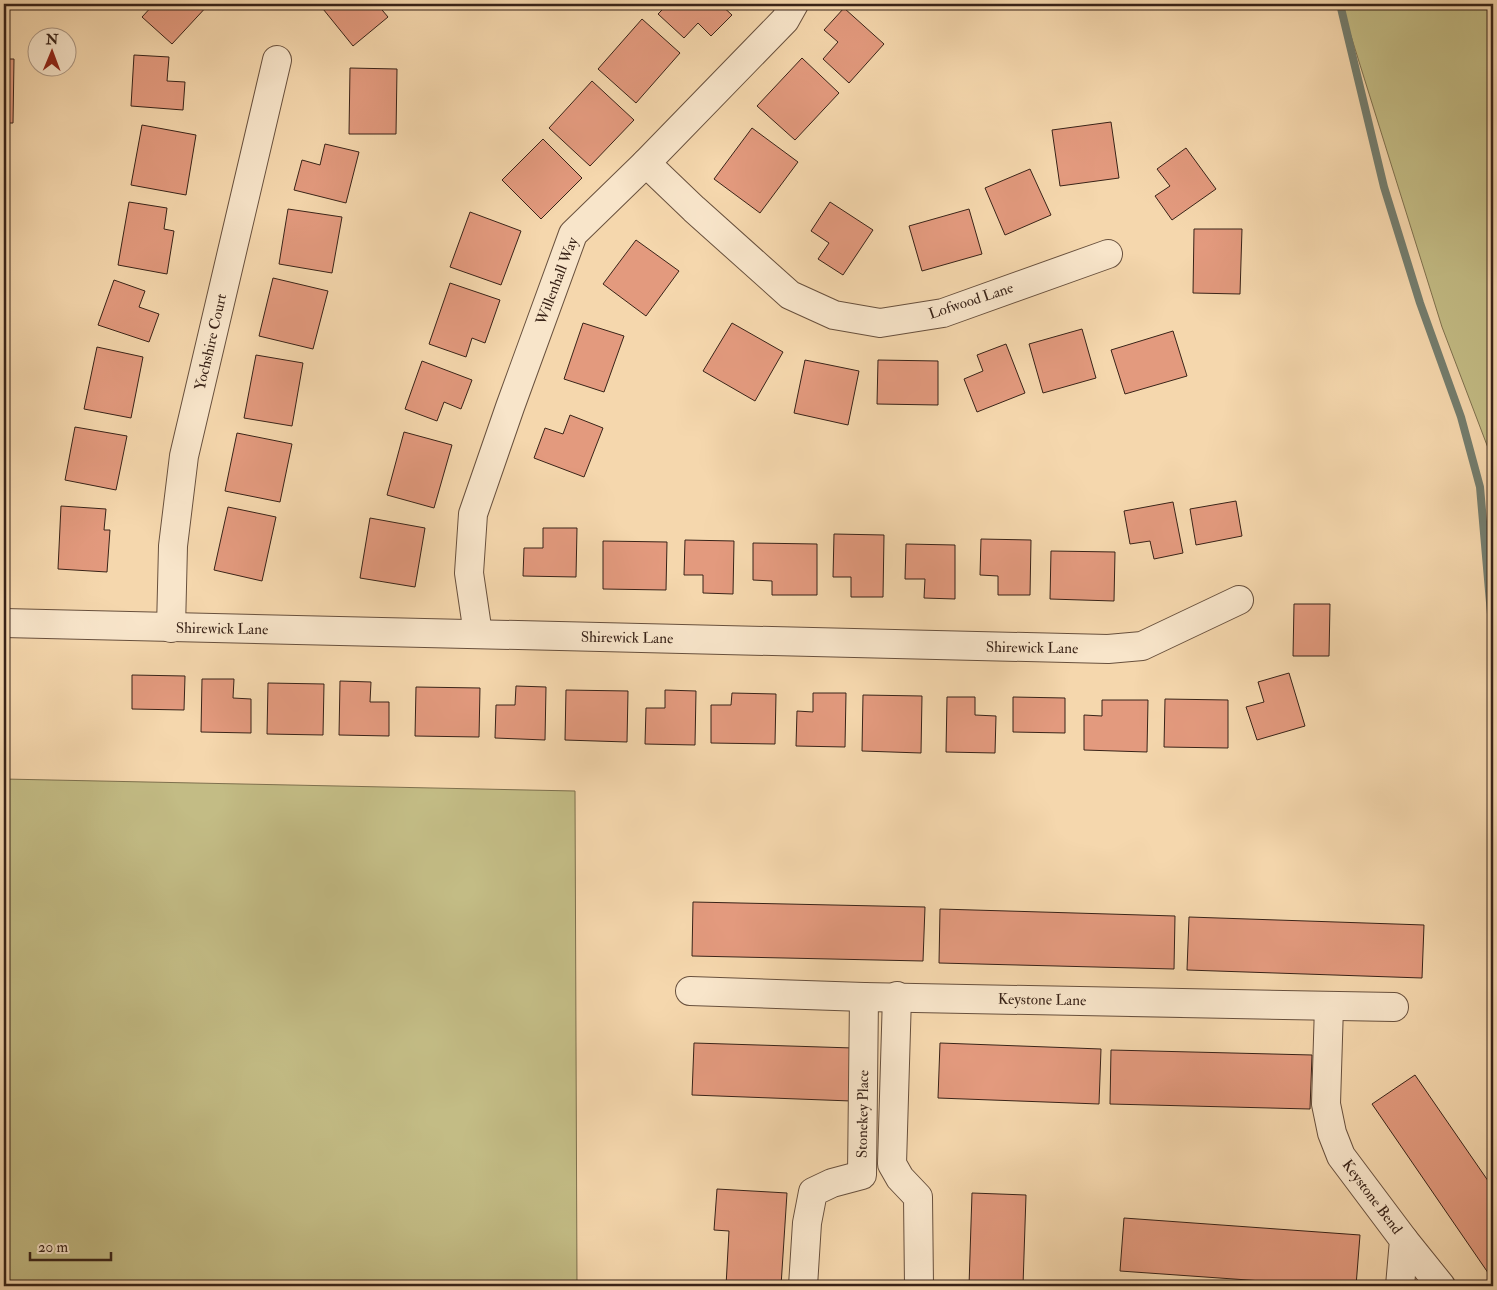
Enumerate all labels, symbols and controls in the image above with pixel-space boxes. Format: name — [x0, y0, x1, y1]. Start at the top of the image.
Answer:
north arrow — [28, 28, 78, 78]
text: N — [45, 31, 59, 48]
street label: Willenhall Way — [531, 234, 583, 328]
street label: Lofwood Lane — [926, 278, 1016, 324]
street label: Yochshire Court — [191, 292, 231, 392]
street label: Shirewick Lane — [176, 619, 268, 639]
street label: Shirewick Lane — [581, 628, 673, 648]
street label: Shirewick Lane — [986, 638, 1078, 658]
street label: Keystone Lane — [998, 990, 1086, 1010]
street label: Stonekey Place — [853, 1070, 873, 1158]
street label: Keystone Bend — [1338, 1156, 1407, 1239]
scale bar — [30, 1230, 111, 1262]
text: 20 m — [38, 1238, 68, 1257]

